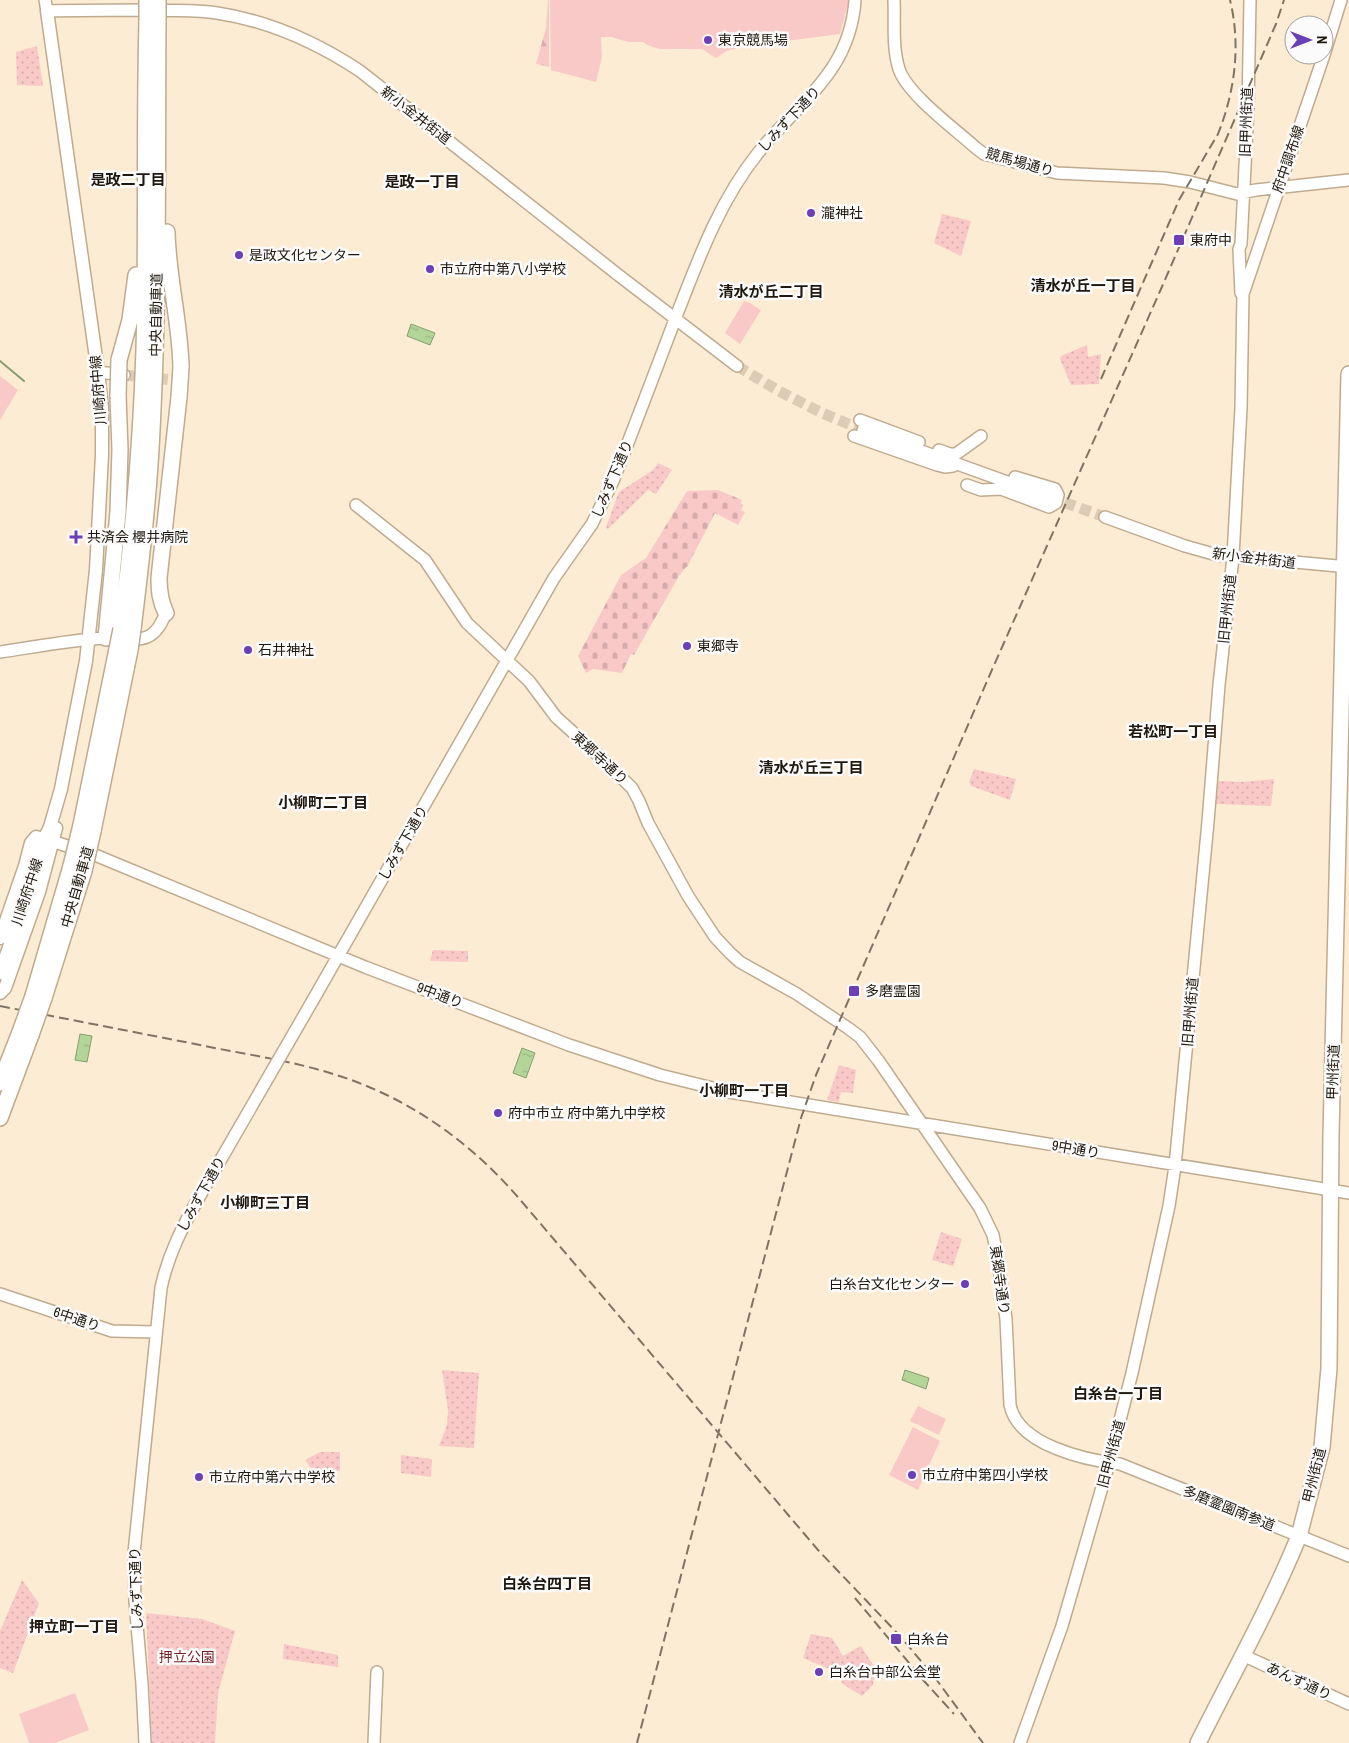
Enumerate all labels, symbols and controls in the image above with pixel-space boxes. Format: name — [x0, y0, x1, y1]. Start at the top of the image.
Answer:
north arrow — [1284, 15, 1334, 65]
place label: 東京競馬場 — [718, 31, 788, 49]
marker: 東京競馬場 — [702, 34, 714, 46]
text: N — [1313, 36, 1331, 44]
street label: 新小金井街道 — [377, 82, 455, 148]
street label: しみず下通り — [754, 82, 824, 156]
street label: 旧甲州街道 — [1236, 87, 1256, 157]
street label: 府中調布線 — [1268, 123, 1308, 195]
street label: 競馬場通り — [984, 144, 1056, 180]
district label: 是政二丁目 — [90, 169, 166, 190]
district label: 是政一丁目 — [384, 171, 460, 192]
place label: 瀧神社 — [821, 204, 863, 222]
marker: 瀧神社 — [805, 207, 817, 219]
place label: 東府中 — [1190, 231, 1232, 249]
marker: 東府中 — [1172, 233, 1186, 247]
place label: 是政文化センター — [249, 246, 361, 264]
marker: 是政文化センター — [233, 249, 245, 261]
place label: 市立府中第八小学校 — [440, 260, 566, 278]
marker: 市立府中第八小学校 — [424, 263, 436, 275]
street label: 中央自動車道 — [146, 273, 166, 357]
district label: 清水が丘一丁目 — [1030, 275, 1136, 296]
district label: 清水が丘二丁目 — [718, 281, 824, 302]
street label: 川崎府中線 — [86, 354, 110, 426]
street label: しみず下通り — [587, 437, 637, 521]
place label: 共済会 櫻井病院 — [87, 528, 188, 546]
marker: 共済会 櫻井病院 — [69, 530, 83, 544]
street label: 新小金井街道 — [1211, 544, 1297, 572]
street label: 旧甲州街道 — [1214, 573, 1240, 645]
place label: 東郷寺 — [697, 637, 739, 655]
marker: 東郷寺 — [681, 640, 693, 652]
place label: 石井神社 — [258, 641, 314, 659]
marker: 石井神社 — [242, 644, 254, 656]
district label: 若松町一丁目 — [1128, 721, 1218, 742]
street label: 東郷寺通り — [568, 728, 632, 788]
district label: 清水が丘三丁目 — [758, 757, 864, 778]
district label: 小柳町二丁目 — [278, 792, 368, 813]
street label: しみず下通り — [374, 802, 432, 884]
street label: 中央自動車道 — [57, 844, 97, 930]
street label: 川崎府中線 — [8, 856, 46, 928]
street label: 旧甲州街道 — [1178, 976, 1202, 1048]
street label: 9中通り — [414, 978, 466, 1012]
place label: 多磨霊園 — [865, 982, 921, 1000]
marker: 多磨霊園 — [847, 984, 861, 998]
street label: 甲州街道 — [1323, 1044, 1343, 1100]
district label: 小柳町一丁目 — [699, 1080, 789, 1101]
place label: 府中市立 府中第九中学校 — [508, 1104, 665, 1122]
marker: 府中市立 府中第九中学校 — [492, 1107, 504, 1119]
street label: 9中通り — [1051, 1136, 1101, 1162]
street label: しみず下通り — [173, 1153, 229, 1235]
district label: 小柳町三丁目 — [220, 1192, 310, 1213]
street label: 東郷寺通り — [986, 1244, 1014, 1316]
place label: 白糸台文化センター — [829, 1275, 955, 1293]
marker: 白糸台文化センター — [959, 1278, 971, 1290]
street label: 6中通り — [51, 1303, 103, 1335]
district label: 白糸台一丁目 — [1073, 1383, 1163, 1404]
street label: 旧甲州街道 — [1093, 1418, 1129, 1490]
street label: 甲州街道 — [1298, 1446, 1330, 1504]
place label: 市立府中第四小学校 — [922, 1466, 1048, 1484]
place label: 市立府中第六中学校 — [209, 1468, 335, 1486]
marker: 市立府中第四小学校 — [906, 1469, 918, 1481]
marker: 市立府中第六中学校 — [193, 1471, 205, 1483]
street label: 多磨霊園南参道 — [1180, 1481, 1278, 1535]
street label: しみず下通り — [126, 1547, 146, 1631]
district label: 白糸台四丁目 — [502, 1573, 592, 1594]
district label: 押立町一丁目 — [29, 1616, 119, 1637]
place label: 白糸台 — [907, 1630, 949, 1648]
marker: 白糸台 — [889, 1632, 903, 1646]
park label: 押立公園 — [159, 1648, 215, 1666]
street label: あんず通り — [1263, 1658, 1335, 1704]
place label: 白糸台中部公会堂 — [829, 1663, 941, 1681]
marker: 白糸台中部公会堂 — [813, 1666, 825, 1678]

